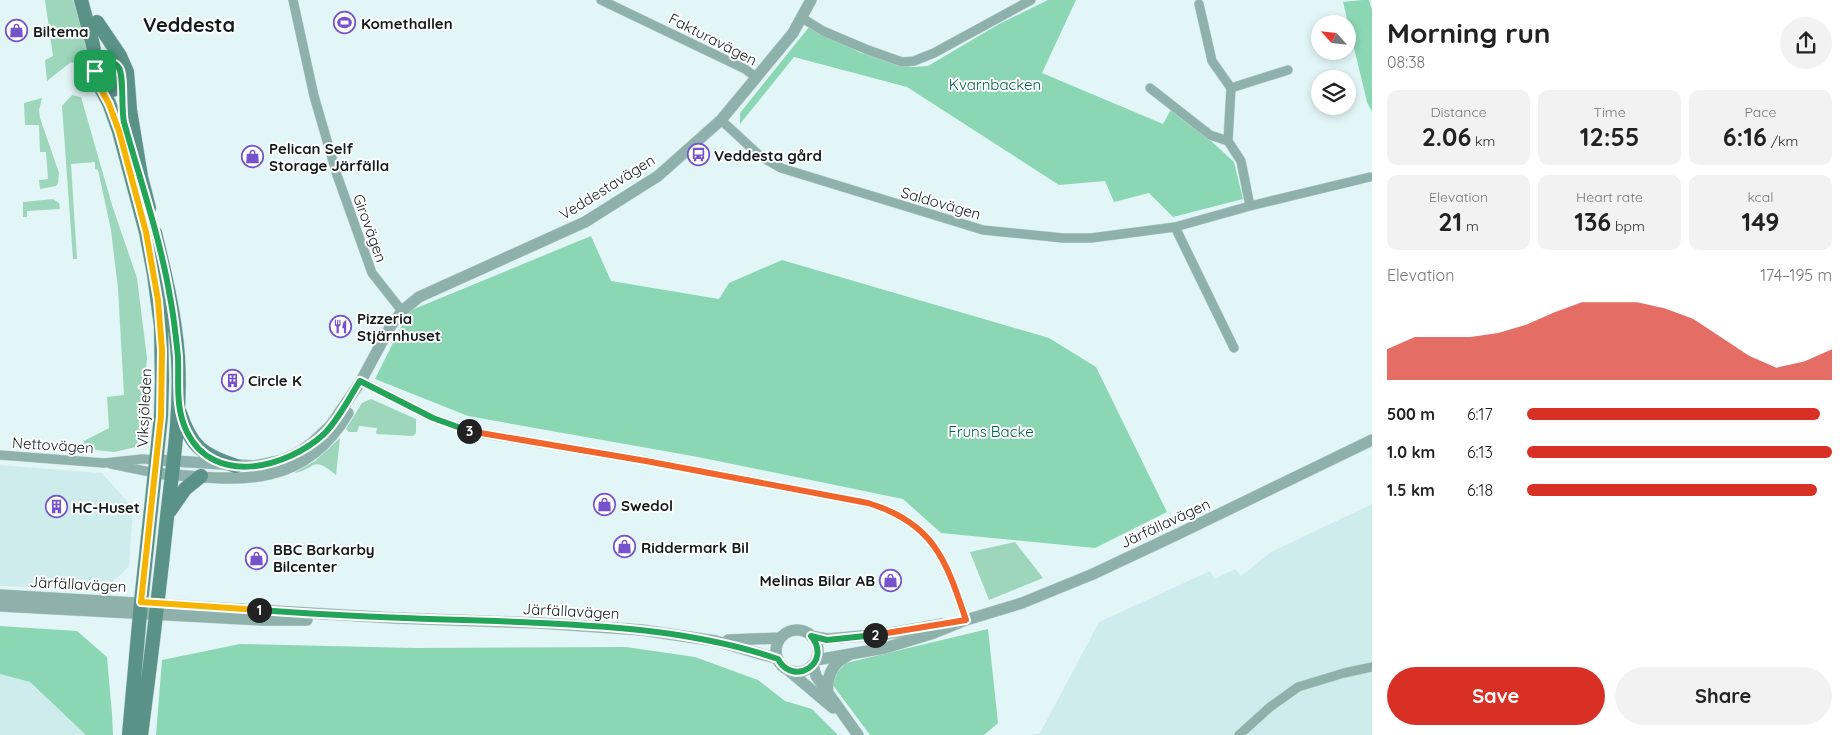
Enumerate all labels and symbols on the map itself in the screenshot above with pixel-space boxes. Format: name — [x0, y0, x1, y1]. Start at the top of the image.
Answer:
street label: Fakturavägen — [666, 9, 760, 69]
sports icon: Komethallen — [333, 11, 357, 35]
district label: Veddesta — [143, 12, 235, 37]
place label: Komethallen — [361, 14, 453, 33]
north arrow — [1311, 15, 1356, 60]
shop icon: Biltema — [5, 19, 29, 43]
place label: Biltema — [33, 22, 89, 41]
pin — [74, 50, 116, 92]
park label: Kvarnbacken — [949, 75, 1041, 94]
place label: Pelican Self Storage Järfälla — [269, 139, 389, 175]
bus stop icon: Veddesta gård — [686, 143, 710, 167]
shop icon: Pelican Self Storage Järfälla — [241, 145, 265, 169]
place label: Veddesta gård — [714, 146, 822, 165]
street label: Veddestavägen — [556, 150, 658, 224]
street label: Saldovägen — [899, 183, 983, 223]
street label: Girovägen — [349, 191, 391, 265]
place label: Pizzeria Stjärnhuset — [357, 309, 441, 345]
restaurant icon: Pizzeria Stjärnhuset — [329, 315, 353, 339]
street label: Viksjöleden — [132, 368, 156, 448]
building icon: Circle K — [220, 368, 244, 392]
place label: Circle K — [248, 371, 302, 390]
pin: 3 — [456, 418, 482, 444]
park label: Fruns Backe — [948, 422, 1034, 441]
street label: Nettovägen — [12, 433, 94, 457]
shop icon: Swedol — [593, 493, 617, 517]
street label: Järfällavägen — [1117, 494, 1213, 552]
building icon: HC-Huset — [44, 495, 68, 519]
place label: Swedol — [621, 496, 673, 515]
place label: HC-Huset — [72, 498, 140, 517]
shop icon: Riddermark Bil — [613, 535, 637, 559]
place label: Riddermark Bil — [641, 538, 749, 557]
place label: BBC Barkarby Bilcenter — [273, 540, 375, 576]
shop icon: BBC Barkarby Bilcenter — [245, 546, 269, 570]
shop icon: Melinas Bilar AB — [879, 568, 903, 592]
place label: Melinas Bilar AB — [760, 571, 875, 590]
street label: Järfällavägen — [29, 572, 127, 596]
pin: 1 — [246, 598, 272, 622]
street label: Järfällavägen — [522, 599, 620, 623]
pin: 2 — [862, 622, 888, 648]

